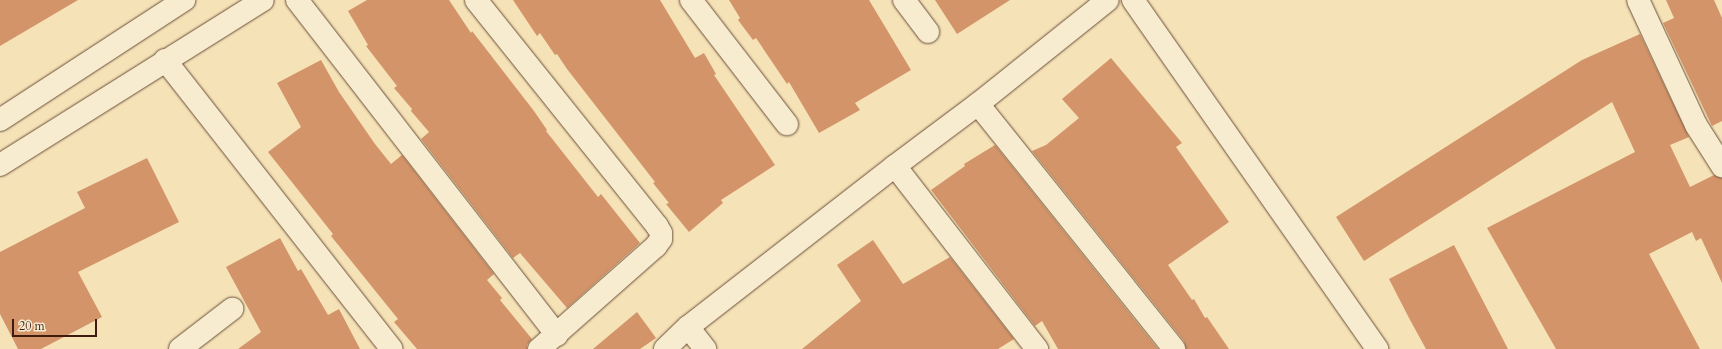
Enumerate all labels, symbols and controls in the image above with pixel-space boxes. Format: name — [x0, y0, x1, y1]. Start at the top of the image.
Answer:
scale bar — [14, 311, 99, 337]
text: 20 m — [19, 318, 45, 334]

